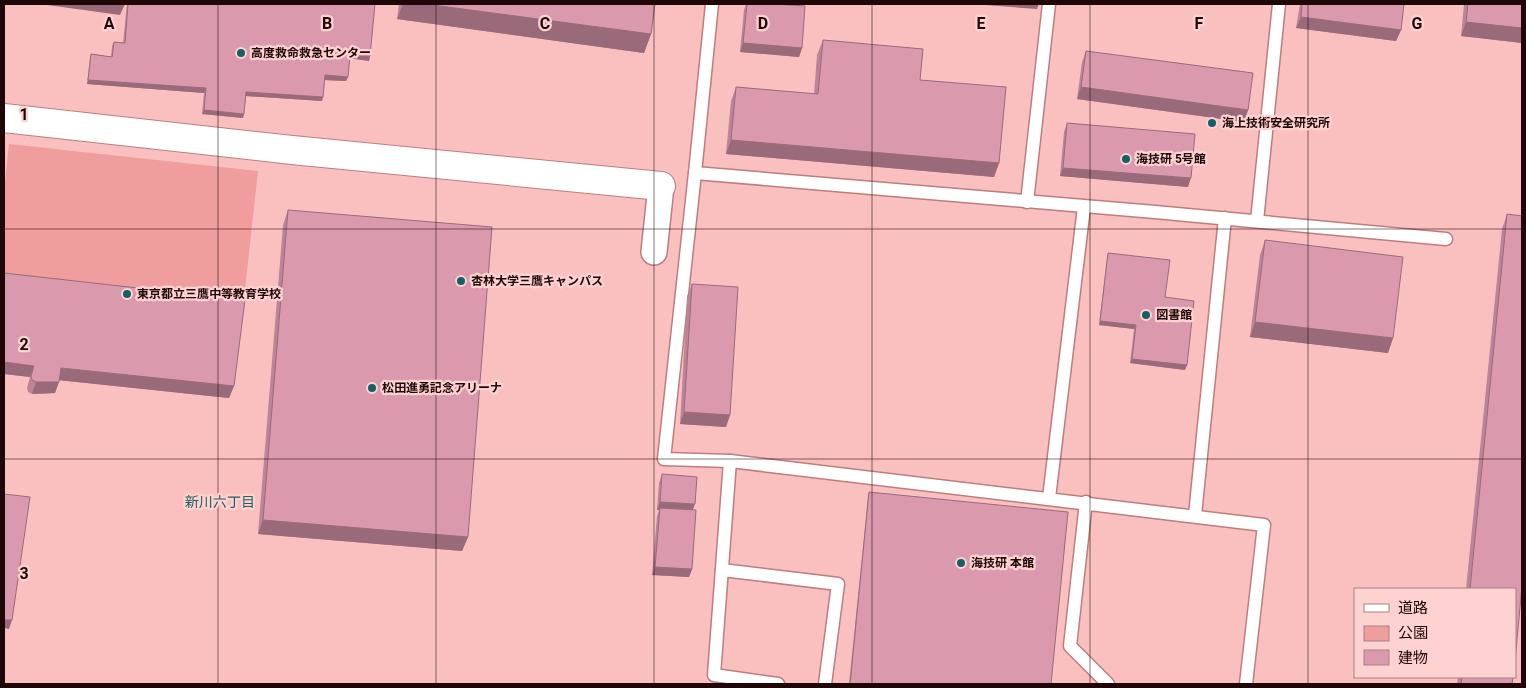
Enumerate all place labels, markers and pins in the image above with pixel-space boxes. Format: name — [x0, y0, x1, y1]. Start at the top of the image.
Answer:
place label: 高度救命救急センター — [251, 46, 371, 60]
marker: 高度救命救急センター — [235, 47, 247, 59]
place label: 海上技術安全研究所 — [1222, 116, 1330, 130]
marker: 海上技術安全研究所 — [1206, 117, 1218, 129]
place label: 海技研 5号館 — [1136, 152, 1206, 166]
marker: 海技研 5号館 — [1120, 153, 1132, 165]
place label: 杏林大学三鷹キャンパス — [471, 274, 603, 288]
marker: 杏林大学三鷹キャンパス — [455, 275, 467, 287]
place label: 東京都立三鷹中等教育学校 — [137, 287, 281, 301]
marker: 東京都立三鷹中等教育学校 — [121, 288, 133, 300]
place label: 図書館 — [1156, 308, 1192, 322]
marker: 図書館 — [1140, 309, 1152, 321]
place label: 松田進勇記念アリーナ — [382, 381, 502, 395]
marker: 松田進勇記念アリーナ — [366, 382, 378, 394]
place label: 海技研 本館 — [971, 556, 1034, 570]
marker: 海技研 本館 — [955, 557, 967, 569]

